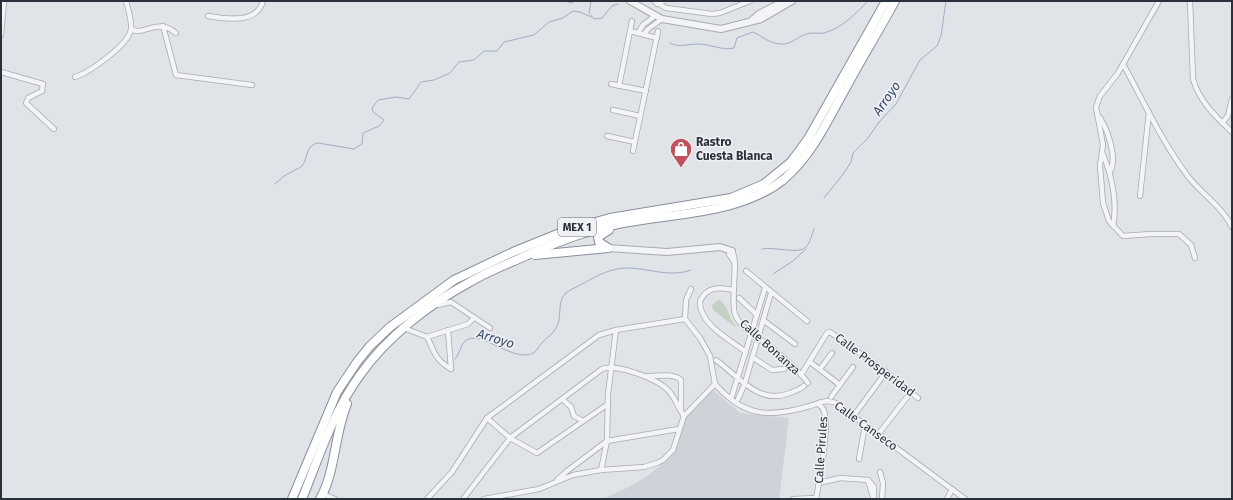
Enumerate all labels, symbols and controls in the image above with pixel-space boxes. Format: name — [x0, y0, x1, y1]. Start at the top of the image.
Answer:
water label: Arroyo — [869, 78, 903, 119]
place label: Rastro Cuesta Blanca — [696, 135, 773, 163]
shop icon: Rastro Cuesta Blanca — [668, 136, 694, 169]
road number: MEX 1 — [558, 218, 596, 236]
street label: Calle Bonanza — [737, 316, 803, 378]
water label: Arroyo — [474, 325, 516, 351]
street label: Calle Prosperidad — [832, 331, 918, 399]
street label: Calle Canseco — [832, 398, 900, 454]
street label: Calle Pirules — [812, 416, 830, 484]

